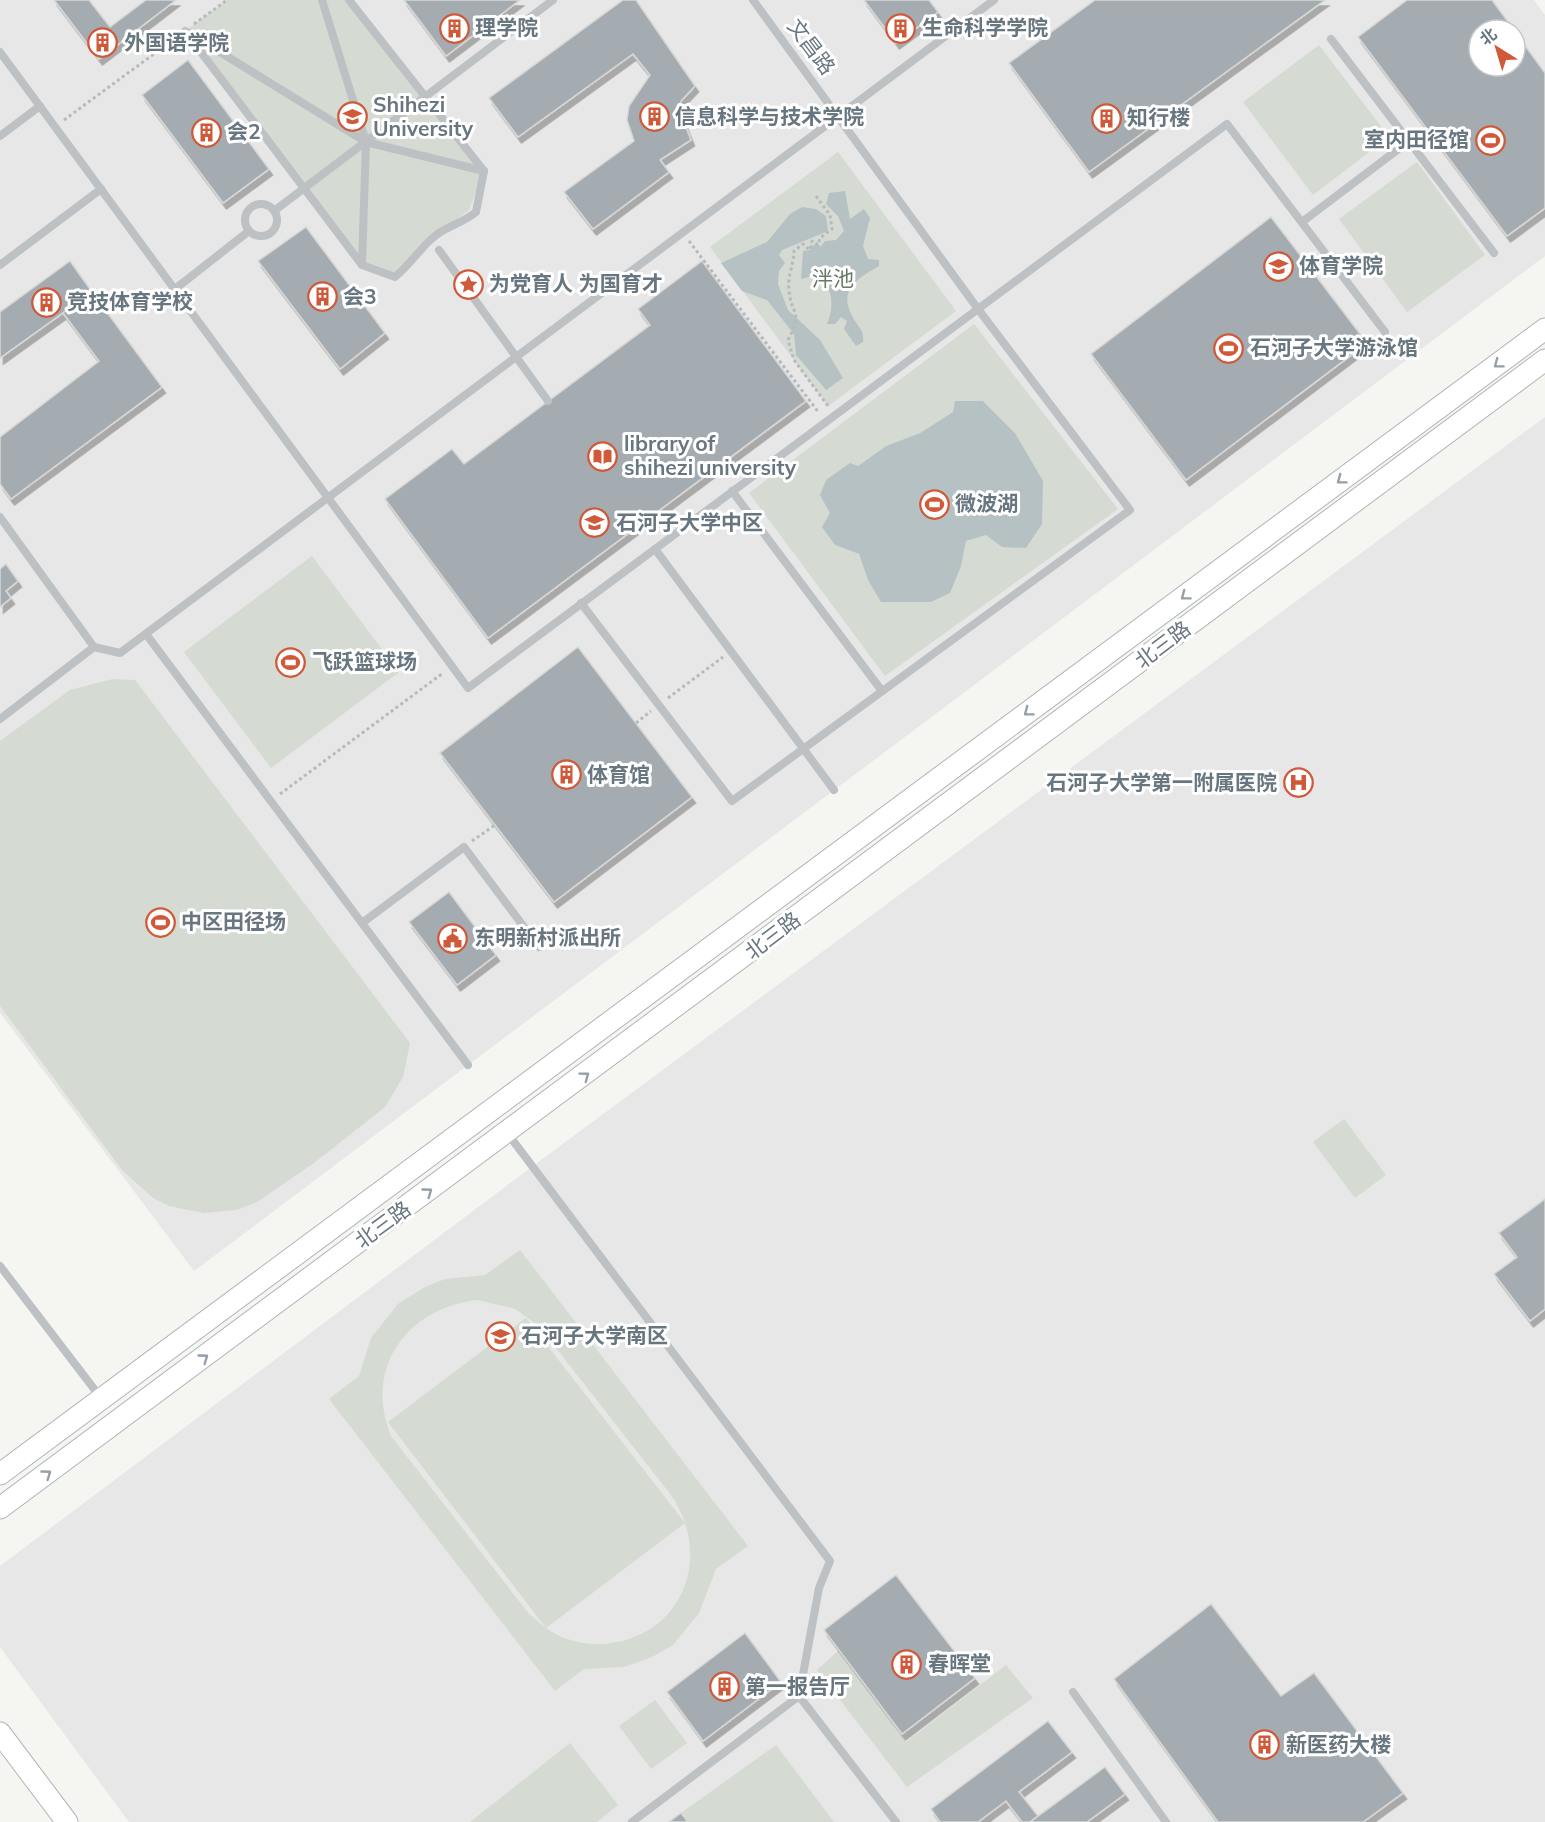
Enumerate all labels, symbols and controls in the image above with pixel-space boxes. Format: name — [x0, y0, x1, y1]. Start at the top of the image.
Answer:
building icon: 理学院 — [438, 12, 470, 44]
building icon: 生命科学学院 — [885, 12, 917, 44]
street label: 文昌路 — [782, 13, 841, 79]
place label: 理学院 — [475, 14, 538, 40]
place label: 生命科学学院 — [922, 14, 1048, 40]
north arrow — [1467, 18, 1527, 78]
text: 北 — [1476, 23, 1500, 49]
building icon: 外国语学院 — [87, 27, 119, 59]
place label: 外国语学院 — [124, 29, 229, 55]
place label: Shihezi University — [373, 91, 474, 141]
school or university icon: Shihezi University — [336, 101, 368, 133]
building icon: 信息科学与技术学院 — [638, 101, 670, 133]
building icon: 知行楼 — [1090, 102, 1122, 134]
place label: 信息科学与技术学院 — [675, 103, 864, 129]
place label: 知行楼 — [1127, 104, 1190, 130]
building icon: 会2 — [190, 116, 222, 148]
place label: 会2 — [227, 118, 261, 144]
sports icon: 室内田径馆 — [1474, 124, 1506, 156]
place label: 室内田径馆 — [1364, 126, 1469, 152]
school or university icon: 体育学院 — [1262, 250, 1294, 282]
place label: 体育学院 — [1299, 252, 1383, 278]
park label: 泮池 — [812, 265, 854, 291]
place icon: 为党育人 为国育才 — [452, 268, 484, 300]
place label: 为党育人 为国育才 — [489, 270, 663, 296]
building icon: 会3 — [306, 281, 338, 313]
place label: 会3 — [343, 283, 377, 309]
building icon: 竞技体育学校 — [30, 286, 62, 318]
place label: 竞技体育学校 — [67, 288, 193, 314]
sports icon: 石河子大学游泳馆 — [1213, 332, 1245, 364]
place label: 石河子大学游泳馆 — [1250, 334, 1418, 360]
one-way arrow — [1494, 357, 1505, 368]
place label: library of shihezi university — [624, 430, 797, 480]
library icon: library of shihezi university — [587, 440, 619, 472]
one-way arrow — [1337, 473, 1348, 484]
sports icon: 微波湖 — [918, 488, 950, 520]
place label: 微波湖 — [955, 490, 1018, 516]
school or university icon: 石河子大学中区 — [579, 507, 611, 539]
place label: 石河子大学中区 — [616, 509, 763, 535]
one-way arrow — [1180, 589, 1191, 600]
street label: 北三路 — [1129, 615, 1195, 674]
sports icon: 飞跃篮球场 — [275, 646, 307, 678]
place label: 飞跃篮球场 — [312, 648, 417, 674]
one-way arrow — [1023, 705, 1034, 716]
building icon: 体育馆 — [550, 759, 582, 791]
place label: 体育馆 — [587, 761, 650, 787]
hospital icon: 石河子大学第一附属医院 — [1282, 767, 1314, 799]
place label: 石河子大学第一附属医院 — [1046, 769, 1277, 795]
sports icon: 中区田径场 — [144, 906, 176, 938]
street label: 北三路 — [739, 906, 805, 965]
place label: 中区田径场 — [181, 908, 286, 934]
public building icon: 东明新村派出所 — [437, 922, 469, 954]
place label: 东明新村派出所 — [474, 924, 621, 950]
one-way arrow — [579, 1072, 590, 1083]
one-way arrow — [422, 1188, 433, 1199]
street label: 北三路 — [349, 1195, 416, 1253]
school or university icon: 石河子大学南区 — [484, 1320, 516, 1352]
place label: 石河子大学南区 — [521, 1322, 668, 1348]
one-way arrow — [197, 1354, 208, 1365]
one-way arrow — [41, 1470, 52, 1481]
building icon: 春晖堂 — [891, 1648, 923, 1680]
place label: 春晖堂 — [928, 1650, 991, 1676]
building icon: 第一报告厅 — [708, 1671, 740, 1703]
place label: 第一报告厅 — [745, 1673, 850, 1699]
building icon: 新医药大楼 — [1249, 1729, 1281, 1761]
place label: 新医药大楼 — [1286, 1731, 1391, 1757]

